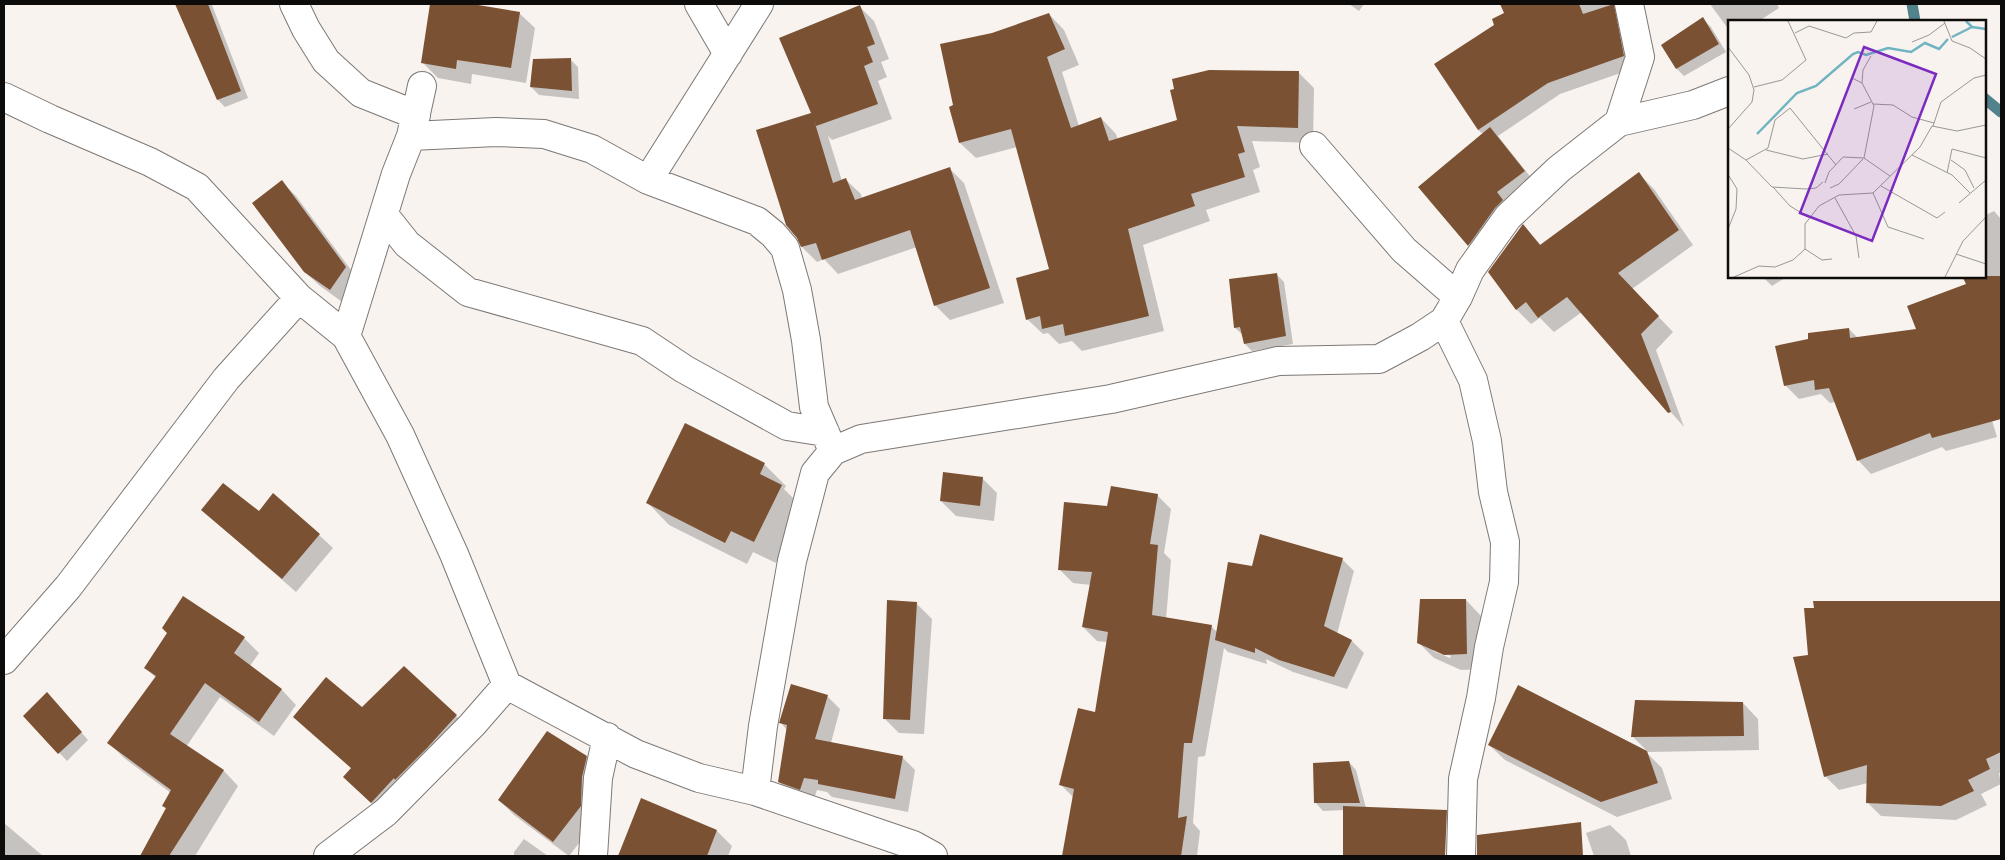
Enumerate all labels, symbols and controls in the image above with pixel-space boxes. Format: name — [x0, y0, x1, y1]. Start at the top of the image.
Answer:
inset map — [1728, 20, 1985, 278]

